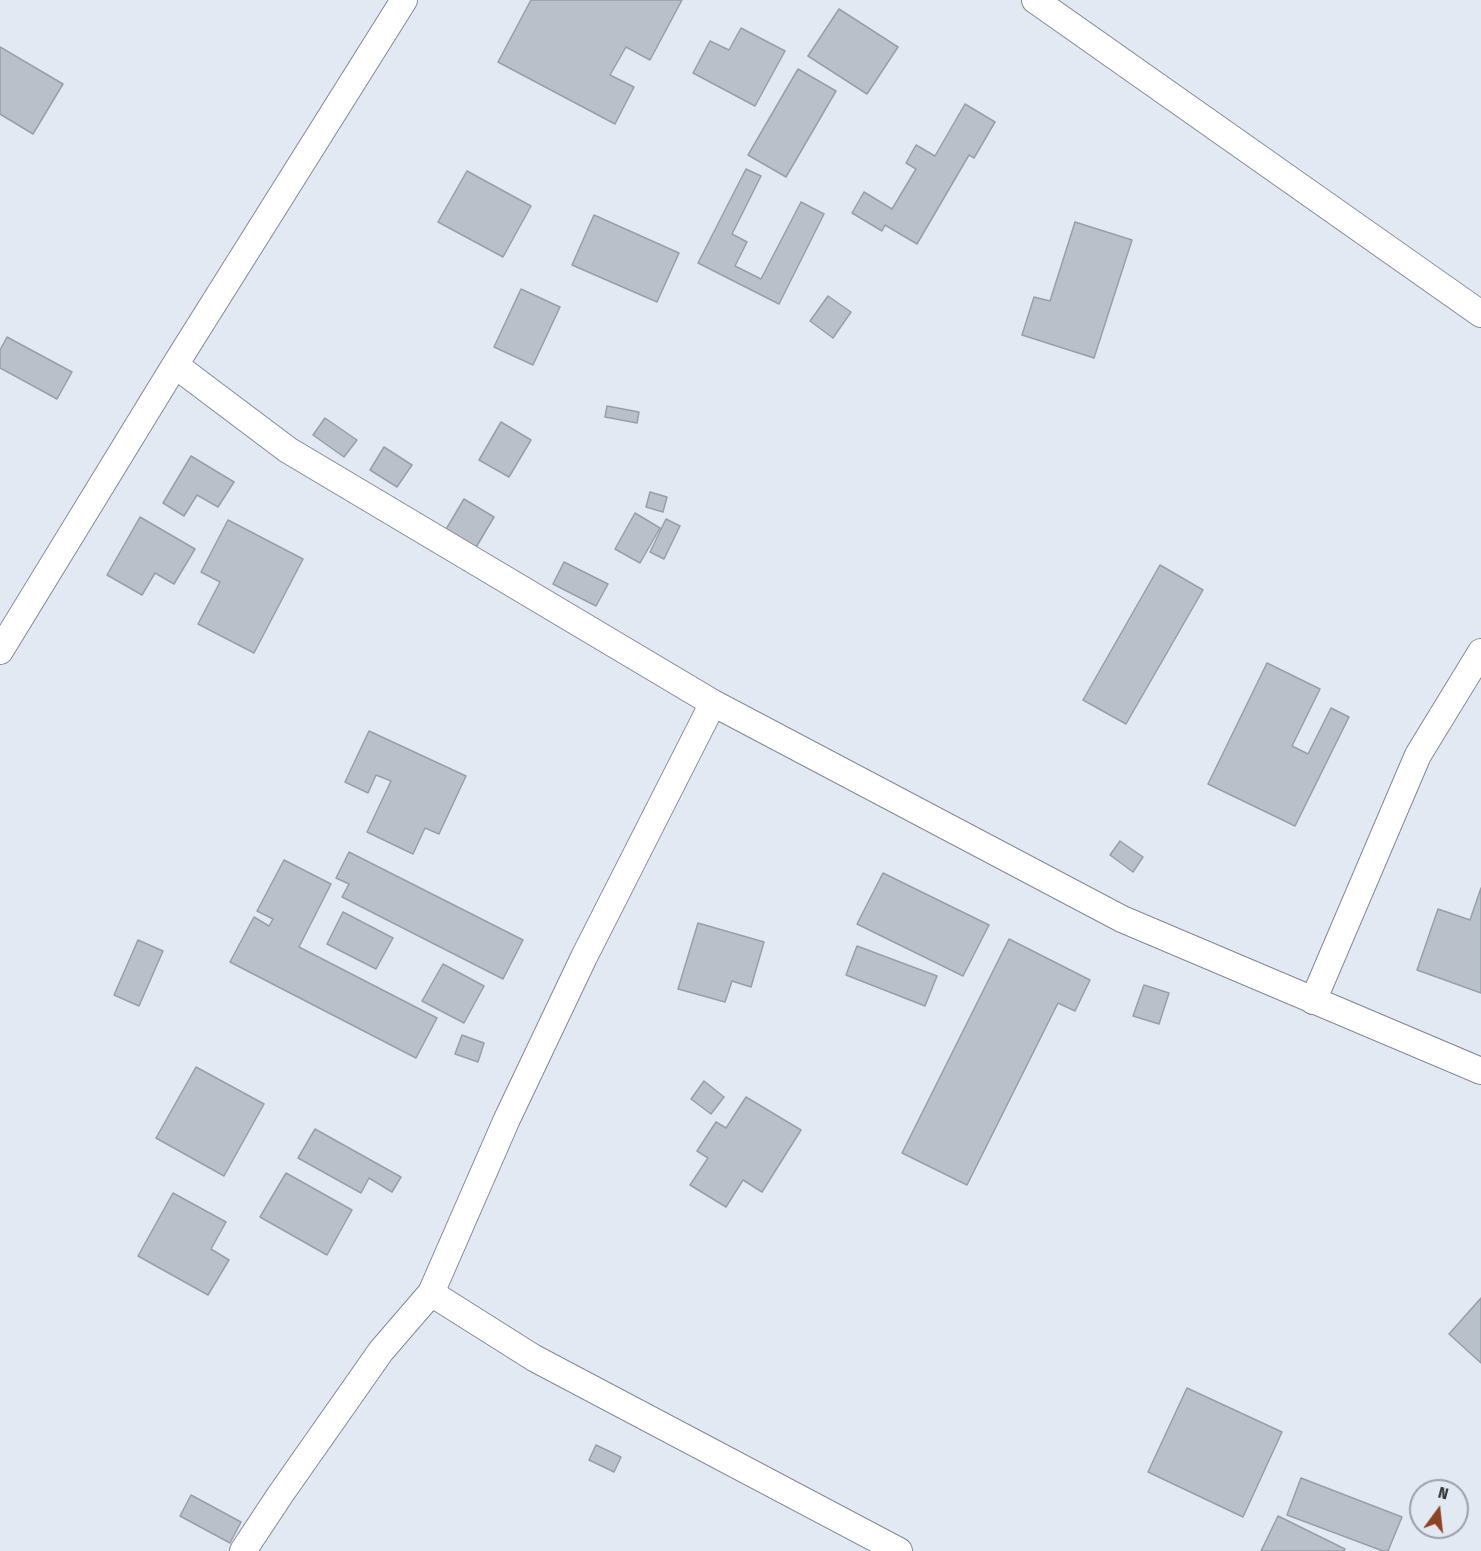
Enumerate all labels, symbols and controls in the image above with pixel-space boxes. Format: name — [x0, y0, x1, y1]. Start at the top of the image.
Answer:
north arrow — [1409, 1479, 1469, 1539]
text: N — [1436, 1483, 1450, 1503]

